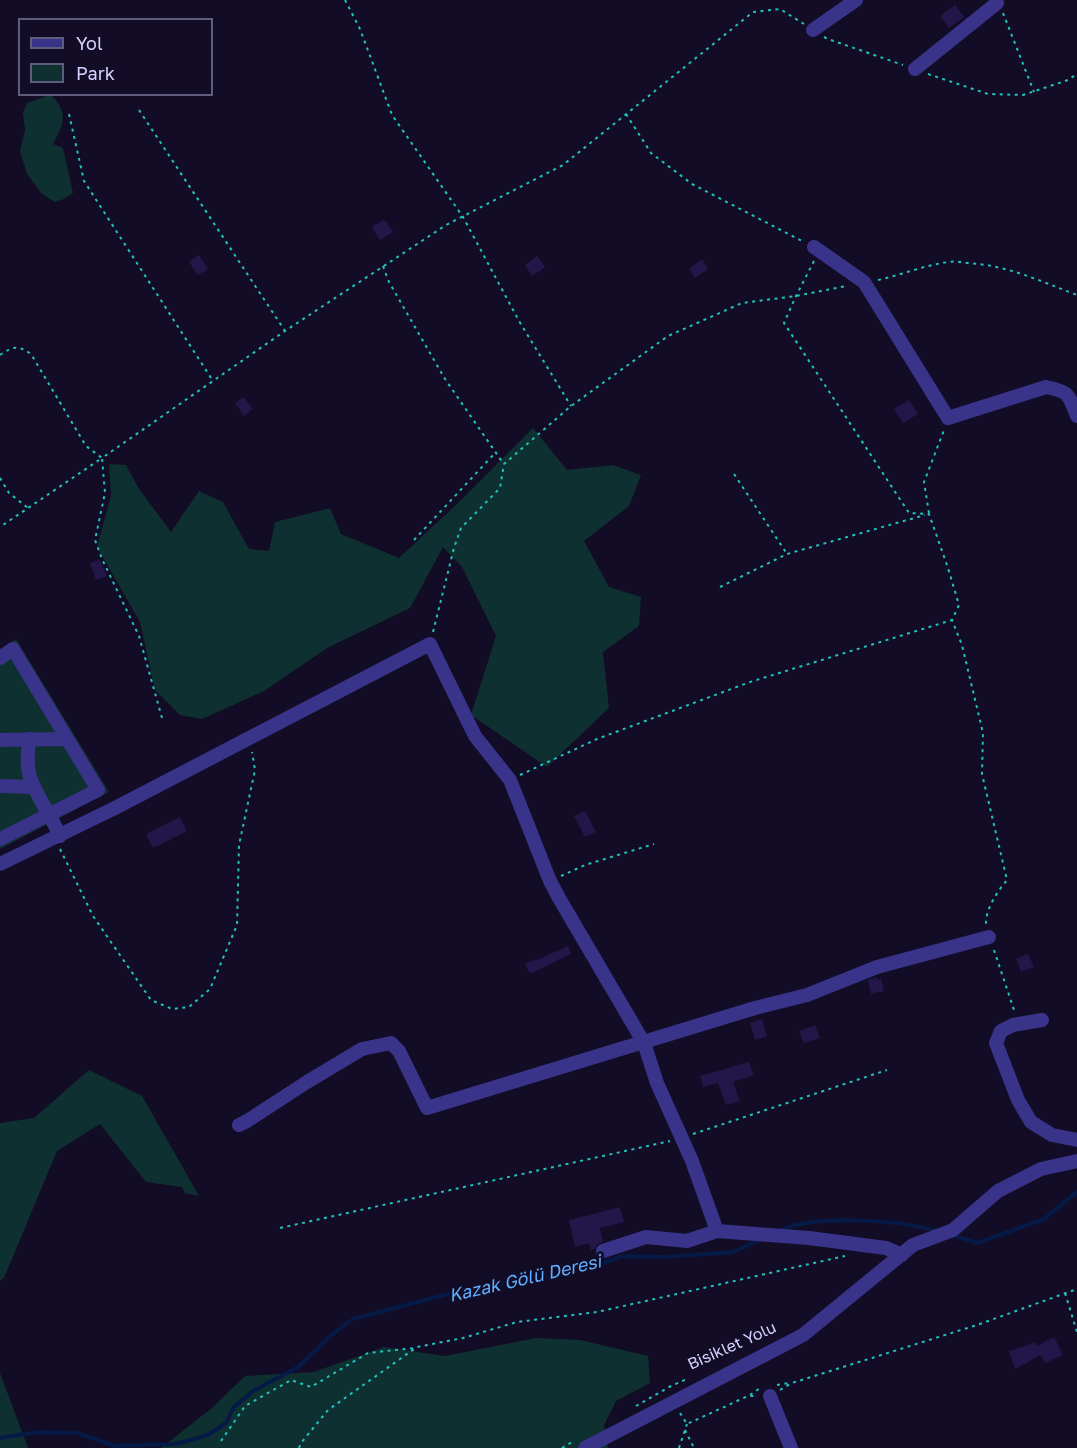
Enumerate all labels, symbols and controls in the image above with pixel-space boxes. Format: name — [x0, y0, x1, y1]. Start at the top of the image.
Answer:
legend — [18, 18, 213, 96]
text: Yol — [76, 32, 103, 54]
text: Park — [76, 62, 115, 84]
water label: Kazak Gölü Deresi — [447, 1251, 603, 1307]
street label: Bisiklet Yolu — [685, 1318, 779, 1374]

